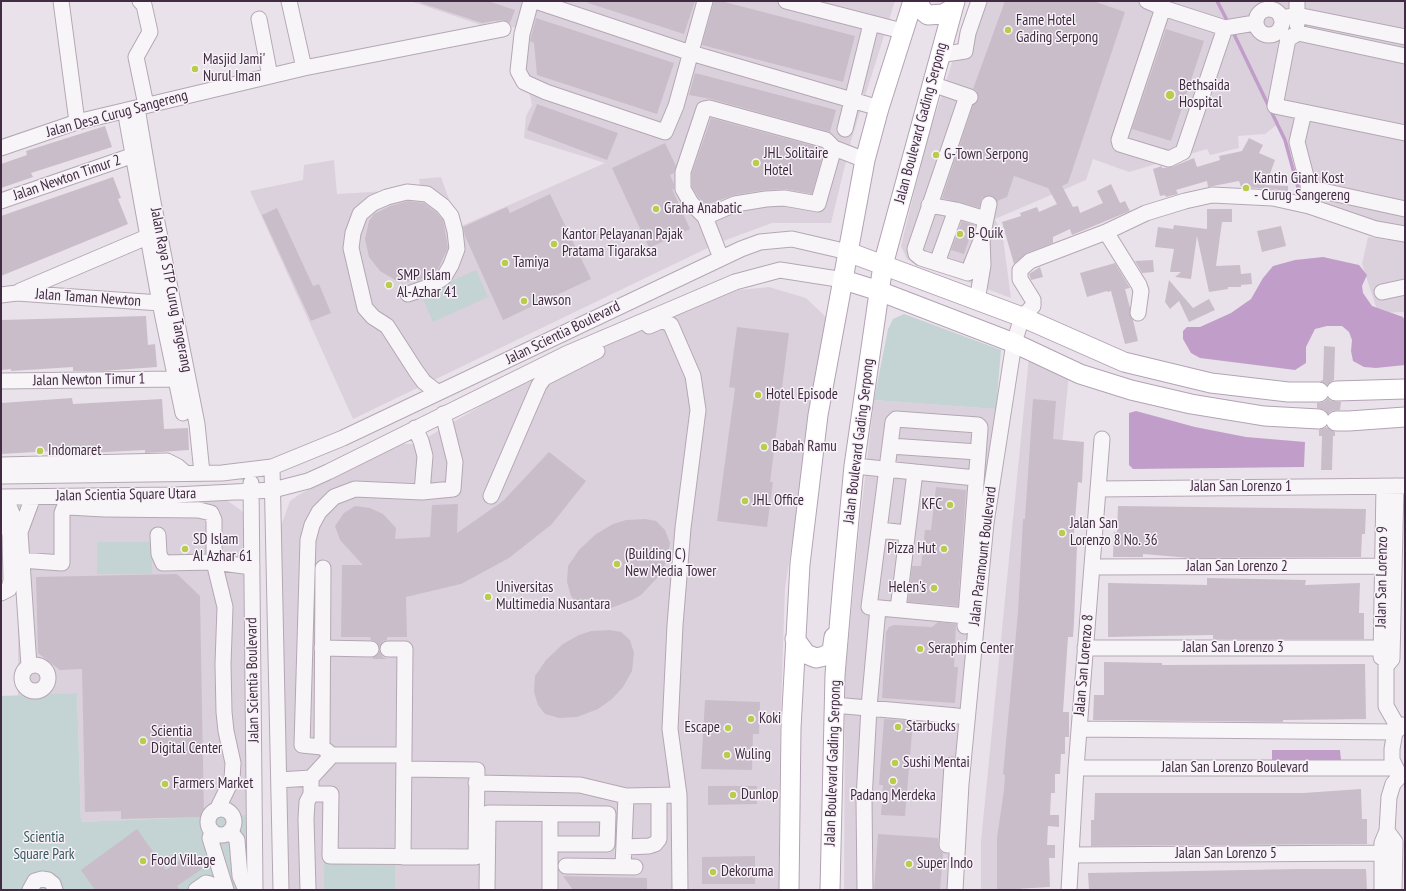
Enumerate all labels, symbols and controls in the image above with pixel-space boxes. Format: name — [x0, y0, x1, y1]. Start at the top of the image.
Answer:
place label: Fame Hotel Gading Serpong — [1016, 12, 1098, 47]
marker: Fame Hotel Gading Serpong — [1003, 25, 1013, 35]
street label: Jalan Boulevard Gading Serpong — [891, 40, 951, 206]
place label: Masjid Jami' Nurul Iman — [203, 51, 265, 86]
marker: Masjid Jami' Nurul Iman — [190, 64, 200, 74]
place label: Bethsaida Hospital — [1179, 77, 1230, 112]
street label: Jalan Desa Curug Sangereng — [44, 86, 190, 142]
marker: Bethsaida Hospital — [1164, 89, 1176, 101]
place label: JHL Solitaire Hotel — [764, 145, 828, 180]
place label: G-Town Serpong — [944, 146, 1028, 164]
marker: G-Town Serpong — [931, 150, 941, 160]
street label: Jalan Newton Timur 2 — [11, 151, 123, 205]
marker: JHL Solitaire Hotel — [751, 158, 761, 168]
place label: Kantin Giant Kost - Curug Sangereng — [1254, 170, 1350, 205]
marker: Kantin Giant Kost - Curug Sangereng — [1241, 183, 1251, 193]
place label: Graha Anabatic — [664, 200, 742, 218]
marker: Graha Anabatic — [651, 204, 661, 214]
street label: Jalan Raya STP Curug Tangerang — [146, 206, 196, 374]
place label: B-Quik — [968, 225, 1003, 243]
place label: Kantor Pelayanan Pajak Pratama Tigaraksa — [562, 226, 683, 261]
marker: B-Quik — [955, 229, 965, 239]
marker: Kantor Pelayanan Pajak Pratama Tigaraksa — [549, 239, 559, 249]
place label: Tamiya — [513, 254, 549, 272]
marker: Tamiya — [500, 258, 510, 268]
place label: SMP Islam Al-Azhar 41 — [397, 267, 458, 302]
marker: SMP Islam Al-Azhar 41 — [384, 280, 394, 290]
street label: Jalan Taman Newton — [35, 285, 141, 311]
place label: Lawson — [532, 292, 571, 310]
marker: Lawson — [519, 296, 529, 306]
street label: Jalan Scientia Boulevard — [503, 297, 623, 369]
street label: Jalan Boulevard Gading Serpong — [840, 357, 878, 525]
street label: Jalan Newton Timur 1 — [33, 370, 145, 390]
place label: Hotel Episode — [766, 386, 838, 404]
marker: Hotel Episode — [753, 390, 763, 400]
place label: Babah Ramu — [772, 438, 837, 456]
place label: Indomaret — [48, 442, 101, 460]
marker: Babah Ramu — [759, 442, 769, 452]
marker: Indomaret — [35, 446, 45, 456]
street label: Jalan San Lorenzo 1 — [1190, 478, 1292, 496]
street label: Jalan Scientia Square Utara — [56, 485, 196, 505]
street label: Jalan Paramount Boulevard — [966, 485, 1000, 627]
place label: JHL Office — [753, 492, 804, 510]
marker: JHL Office — [740, 496, 750, 506]
place label: KFC — [922, 496, 942, 514]
marker: KFC — [945, 500, 955, 510]
place label: Jalan San Lorenzo 8 No. 36 — [1070, 515, 1158, 550]
street label: Jalan San Lorenzo 9 — [1372, 526, 1392, 628]
marker: Jalan San Lorenzo 8 No. 36 — [1057, 528, 1067, 538]
place label: SD Islam Al Azhar 61 — [193, 531, 252, 566]
place label: Pizza Hut — [887, 540, 936, 558]
marker: SD Islam Al Azhar 61 — [180, 544, 190, 554]
marker: Pizza Hut — [939, 544, 949, 554]
place label: (Building C) New Media Tower — [625, 546, 716, 581]
street label: Jalan San Lorenzo 2 — [1186, 558, 1288, 576]
marker: (Building C) New Media Tower — [612, 559, 622, 569]
place label: Universitas Multimedia Nusantara — [496, 579, 610, 614]
place label: Helen's — [888, 579, 926, 597]
marker: Helen's — [929, 583, 939, 593]
marker: Universitas Multimedia Nusantara — [483, 592, 493, 602]
street label: Jalan San Lorenzo 8 — [1071, 614, 1097, 716]
street label: Jalan Scientia Boulevard — [243, 617, 263, 743]
street label: Jalan San Lorenzo 3 — [1182, 639, 1284, 657]
place label: Seraphim Center — [928, 640, 1014, 658]
marker: Seraphim Center — [915, 644, 925, 654]
street label: Jalan Boulevard Gading Serpong — [821, 680, 845, 846]
place label: Koki — [759, 710, 781, 728]
marker: Koki — [746, 714, 756, 724]
place label: Starbucks — [906, 718, 956, 736]
place label: Escape — [684, 719, 720, 737]
marker: Starbucks — [893, 722, 903, 732]
place label: Scientia Digital Center — [151, 723, 222, 758]
marker: Escape — [723, 723, 733, 733]
marker: Scientia Digital Center — [138, 736, 148, 746]
place label: Wuling — [735, 746, 771, 764]
marker: Wuling — [722, 750, 732, 760]
place label: Sushi Mentai — [903, 754, 970, 772]
marker: Sushi Mentai — [890, 758, 900, 768]
street label: Jalan San Lorenzo Boulevard — [1162, 759, 1308, 777]
place label: Farmers Market — [173, 775, 253, 793]
marker: Padang Merdeka — [888, 776, 898, 786]
marker: Farmers Market — [160, 779, 170, 789]
place label: Dunlop — [741, 786, 778, 804]
place label: Padang Merdeka — [850, 787, 936, 805]
marker: Dunlop — [728, 790, 738, 800]
park label: Scientia Square Park — [13, 829, 75, 864]
street label: Jalan San Lorenzo 5 — [1175, 845, 1277, 863]
place label: Food Village — [151, 852, 216, 870]
place label: Super Indo — [917, 855, 973, 873]
marker: Food Village — [138, 856, 148, 866]
marker: Super Indo — [904, 859, 914, 869]
place label: Dekoruma — [721, 863, 774, 881]
marker: Dekoruma — [708, 867, 718, 877]

